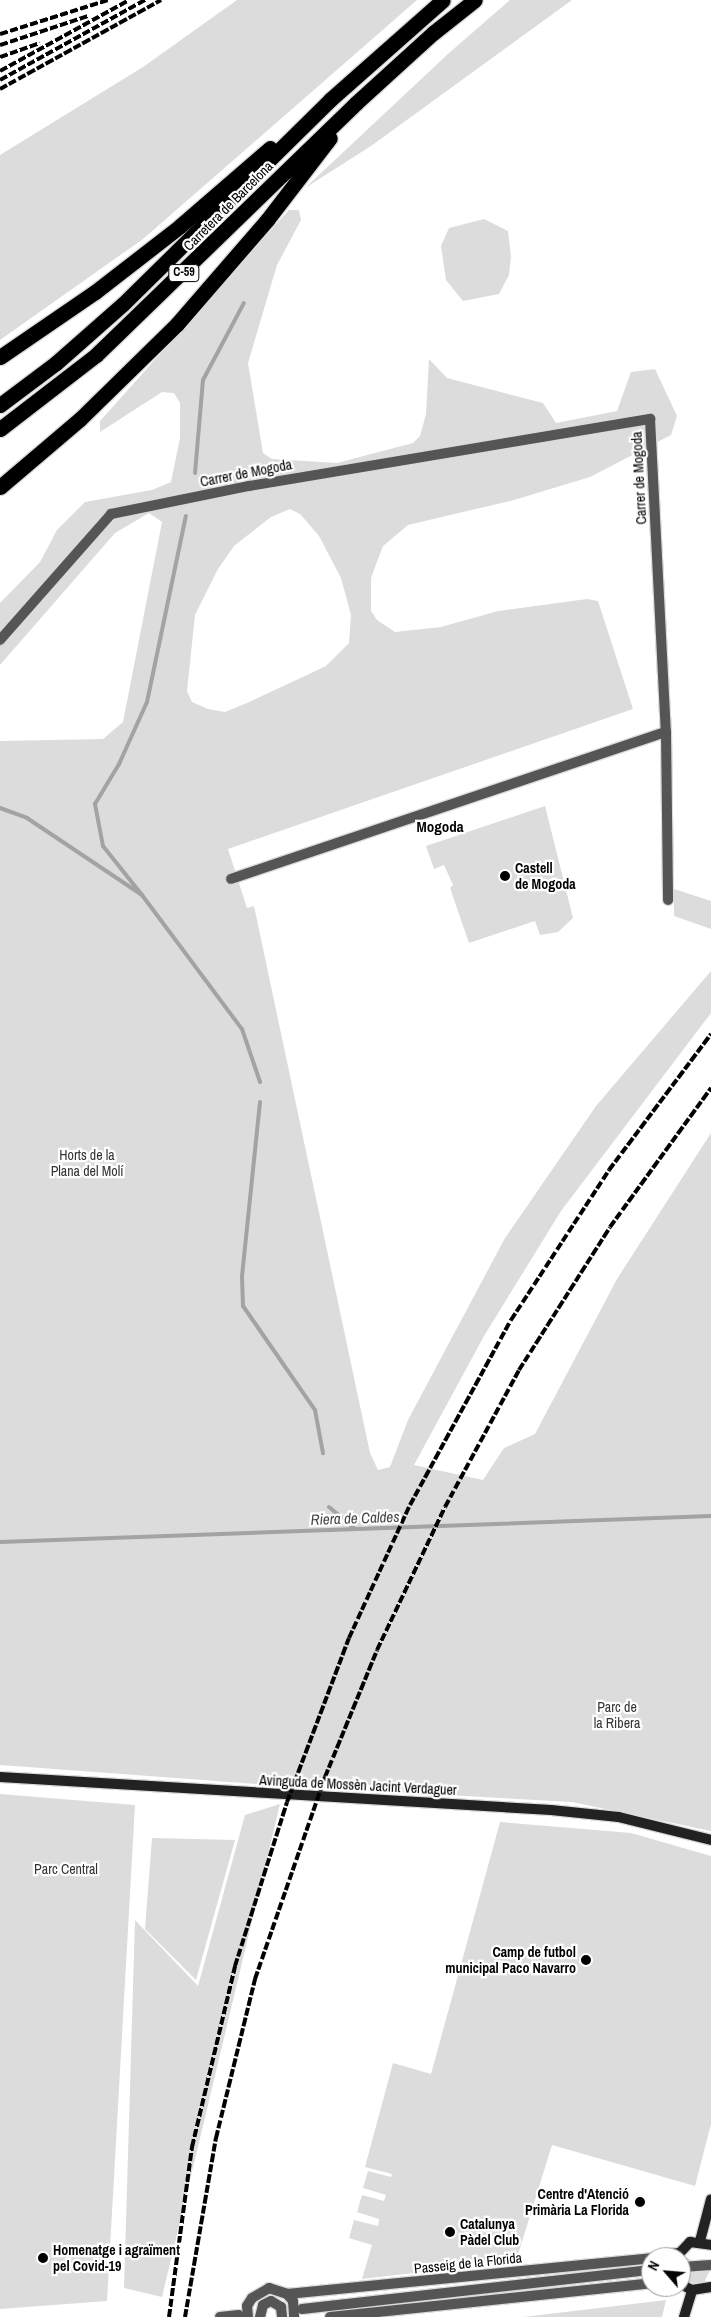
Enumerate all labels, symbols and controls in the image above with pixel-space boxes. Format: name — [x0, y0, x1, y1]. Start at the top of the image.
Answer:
street label: Carretera de Barcelona — [180, 158, 276, 254]
road number: C-59 — [168, 264, 200, 282]
street label: Carrer de Mogoda — [628, 431, 650, 525]
street label: Carrer de Mogoda — [199, 456, 293, 490]
district label: Mogoda — [416, 818, 464, 836]
place label: Castell de Mogoda — [515, 860, 576, 892]
marker: Castell de Mogoda — [499, 870, 511, 882]
park label: Horts de la Plana del Molí — [51, 1147, 123, 1180]
water label: Riera de Caldes — [310, 1507, 400, 1529]
park label: Parc de la Ribera — [594, 1699, 640, 1731]
street label: Avinguda de Mossèn Jacint Verdaguer — [259, 1771, 457, 1799]
park label: Parc Central — [34, 1861, 98, 1877]
place label: Camp de futbol municipal Paco Navarro — [445, 1944, 576, 1976]
marker: Camp de futbol municipal Paco Navarro — [580, 1954, 592, 1966]
place label: Centre d'Atenció Primària La Florida — [525, 2186, 629, 2218]
marker: Centre d'Atenció Primària La Florida — [633, 2195, 647, 2209]
place label: Catalunya Pàdel Club — [460, 2216, 519, 2248]
marker: Catalunya Pàdel Club — [444, 2226, 456, 2238]
place label: Homenatge i agraïment pel Covid-19 — [53, 2242, 180, 2274]
north arrow — [641, 2247, 691, 2297]
street label: Passeig de la Florida — [413, 2249, 523, 2277]
marker: Homenatge i agraïment pel Covid-19 — [37, 2252, 49, 2264]
text: N — [644, 2258, 663, 2273]

